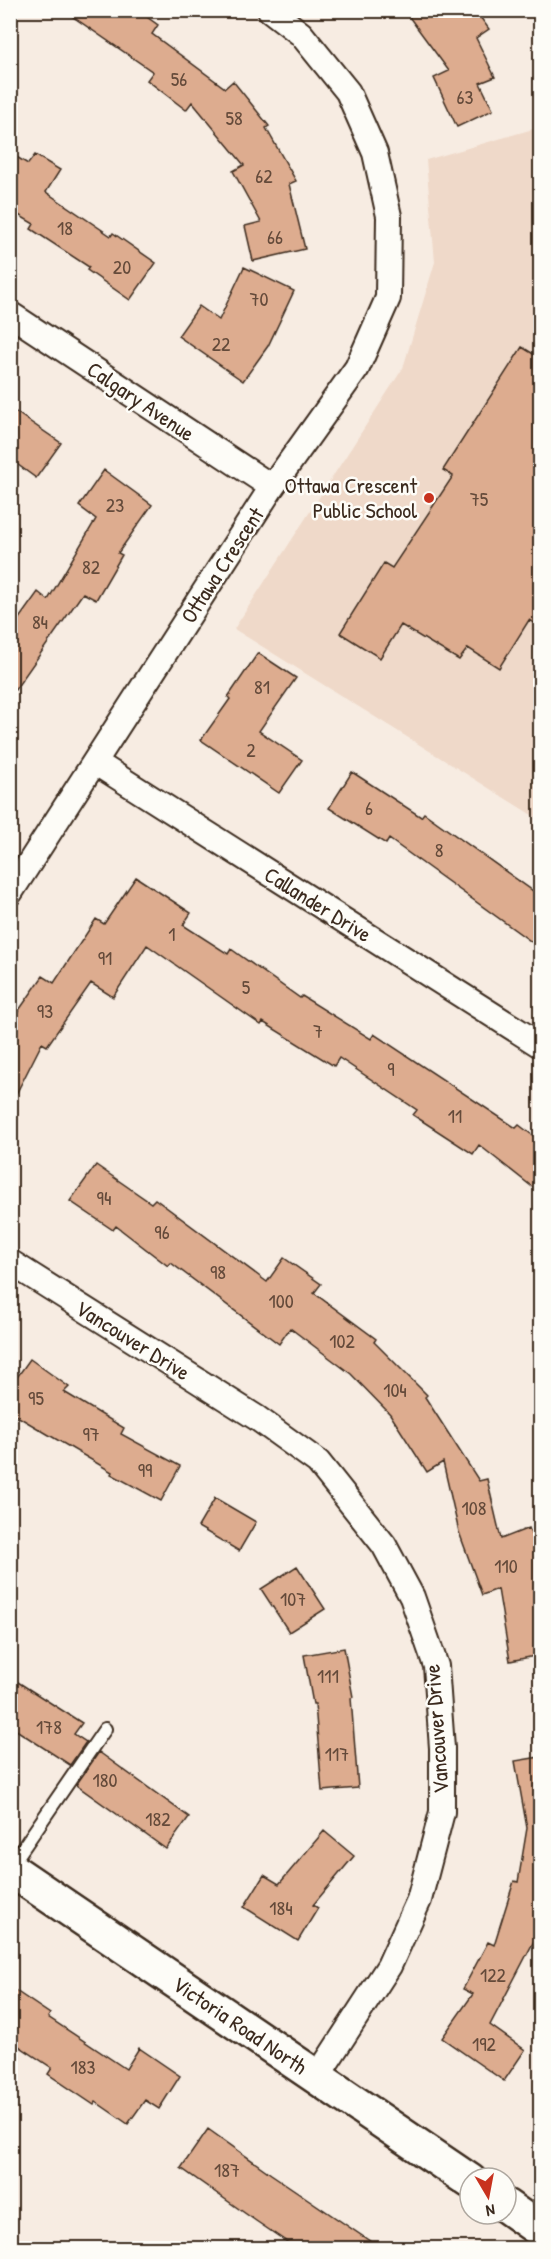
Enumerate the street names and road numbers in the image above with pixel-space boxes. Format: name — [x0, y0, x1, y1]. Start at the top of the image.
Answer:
street label: Calgary Avenue — [81, 354, 201, 448]
street label: Ottawa Crescent — [173, 501, 271, 629]
street label: Callander Drive — [259, 859, 377, 949]
street label: Vancouver Drive — [70, 1293, 196, 1387]
street label: Vancouver Drive — [416, 1663, 455, 1795]
street label: Victoria Road North — [167, 1969, 313, 2081]

